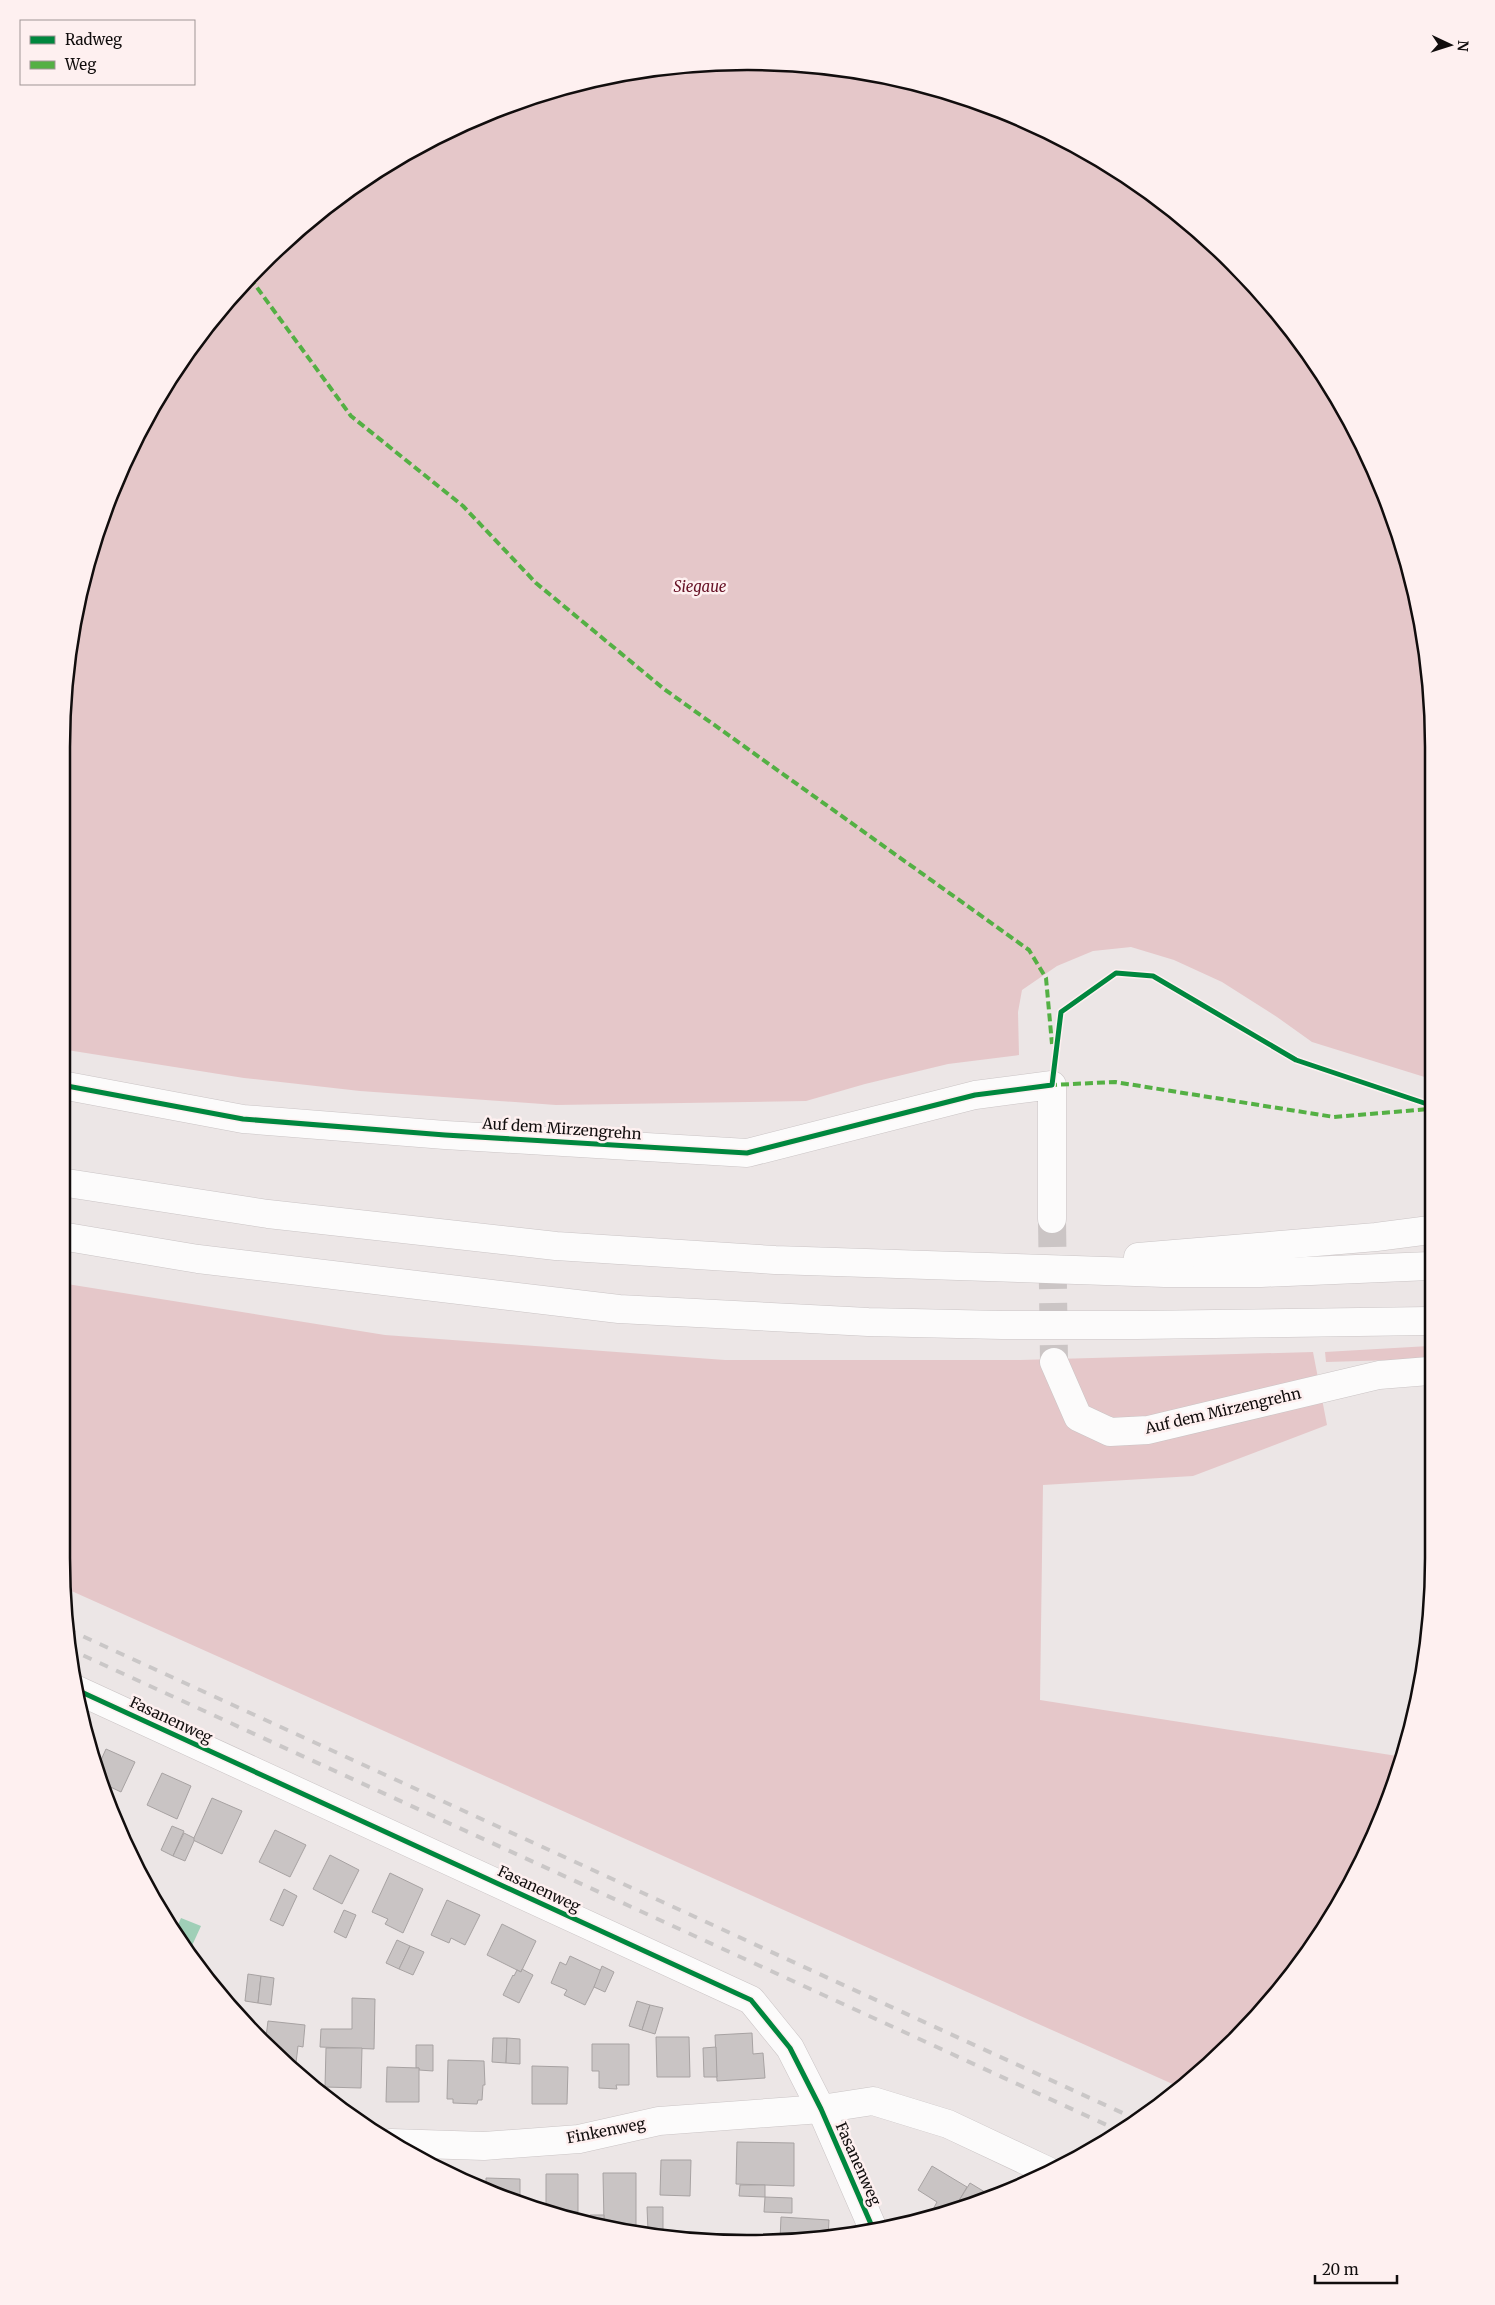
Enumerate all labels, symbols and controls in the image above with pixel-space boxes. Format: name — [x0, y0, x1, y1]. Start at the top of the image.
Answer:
legend — [20, 20, 195, 85]
north arrow — [1425, 20, 1475, 70]
text: Radweg — [65, 30, 122, 49]
text: N — [1454, 40, 1472, 52]
text: Weg — [64, 55, 96, 74]
park label: Siegaue — [674, 577, 727, 596]
street label: Auf dem Mirzengrehn — [481, 1113, 642, 1144]
street label: Auf dem Mirzengrehn — [1142, 1383, 1303, 1438]
street label: Fasanenweg — [127, 1692, 216, 1747]
street label: Fasanenweg — [495, 1861, 584, 1916]
street label: Finkenweg — [565, 2114, 647, 2147]
street label: Fasanenweg — [832, 2119, 885, 2208]
scale bar — [1315, 2252, 1398, 2284]
text: 20 m — [1322, 2260, 1359, 2279]

